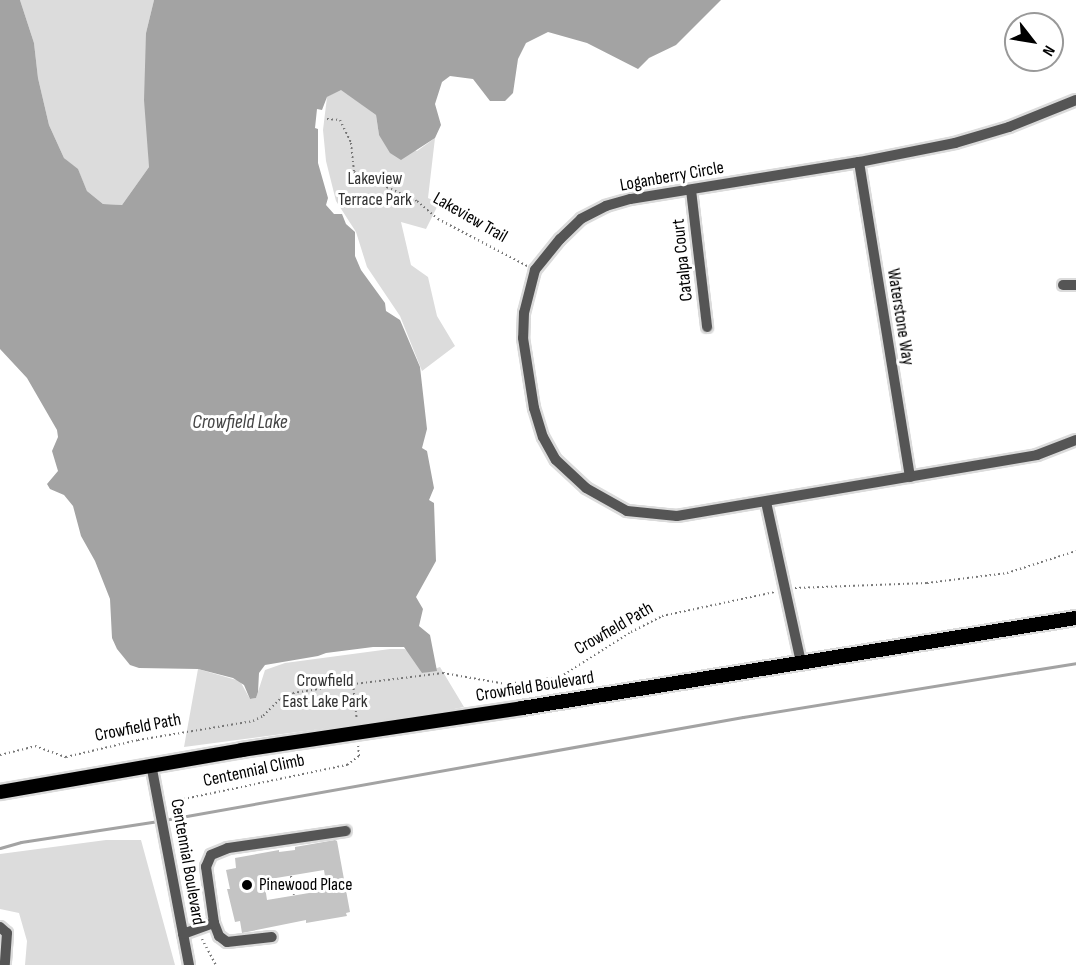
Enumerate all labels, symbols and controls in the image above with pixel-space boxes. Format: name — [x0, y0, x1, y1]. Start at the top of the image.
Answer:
north arrow — [1004, 12, 1064, 72]
text: N — [1038, 42, 1058, 59]
street label: Loganberry Circle — [618, 157, 726, 197]
park label: Lakeview Terrace Park — [338, 169, 412, 212]
street label: Lakeview Trail — [429, 188, 511, 248]
street label: Catalpa Court — [668, 218, 698, 302]
street label: Waterstone Way — [882, 267, 918, 367]
water label: Crowfield Lake — [192, 410, 288, 434]
street label: Crowfield Path — [571, 598, 657, 660]
street label: Crowfield Boulevard — [474, 667, 596, 707]
park label: Crowfield East Lake Park — [282, 671, 368, 714]
street label: Crowfield Path — [93, 709, 183, 747]
street label: Centennial Climb — [201, 750, 307, 792]
street label: Centennial Boulevard — [165, 797, 209, 927]
place label: Pinewood Place — [259, 874, 352, 896]
marker: Pinewood Place — [240, 878, 254, 892]

